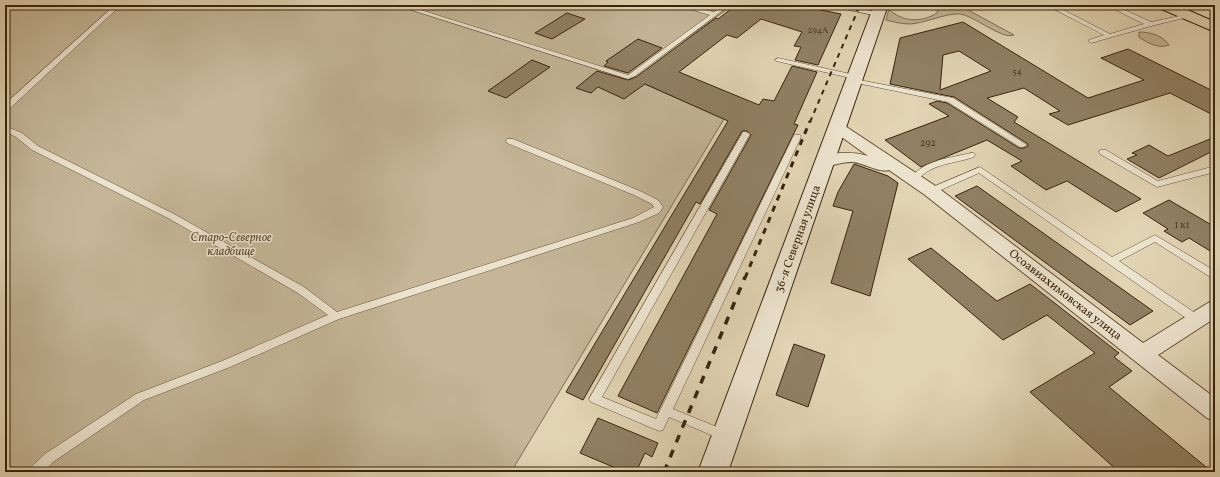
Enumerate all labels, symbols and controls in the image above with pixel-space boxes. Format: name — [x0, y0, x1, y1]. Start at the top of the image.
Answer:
house number: 294А — [808, 24, 829, 37]
house number: 54 — [1012, 65, 1022, 78]
house number: 292 — [920, 136, 936, 150]
street label: 36-я Северная улица — [771, 183, 825, 295]
house number: 1 к1 — [1174, 218, 1190, 232]
park label: Старо-Северное кладбище — [191, 230, 272, 260]
street label: Осоавиахимовская улица — [1005, 246, 1125, 344]

